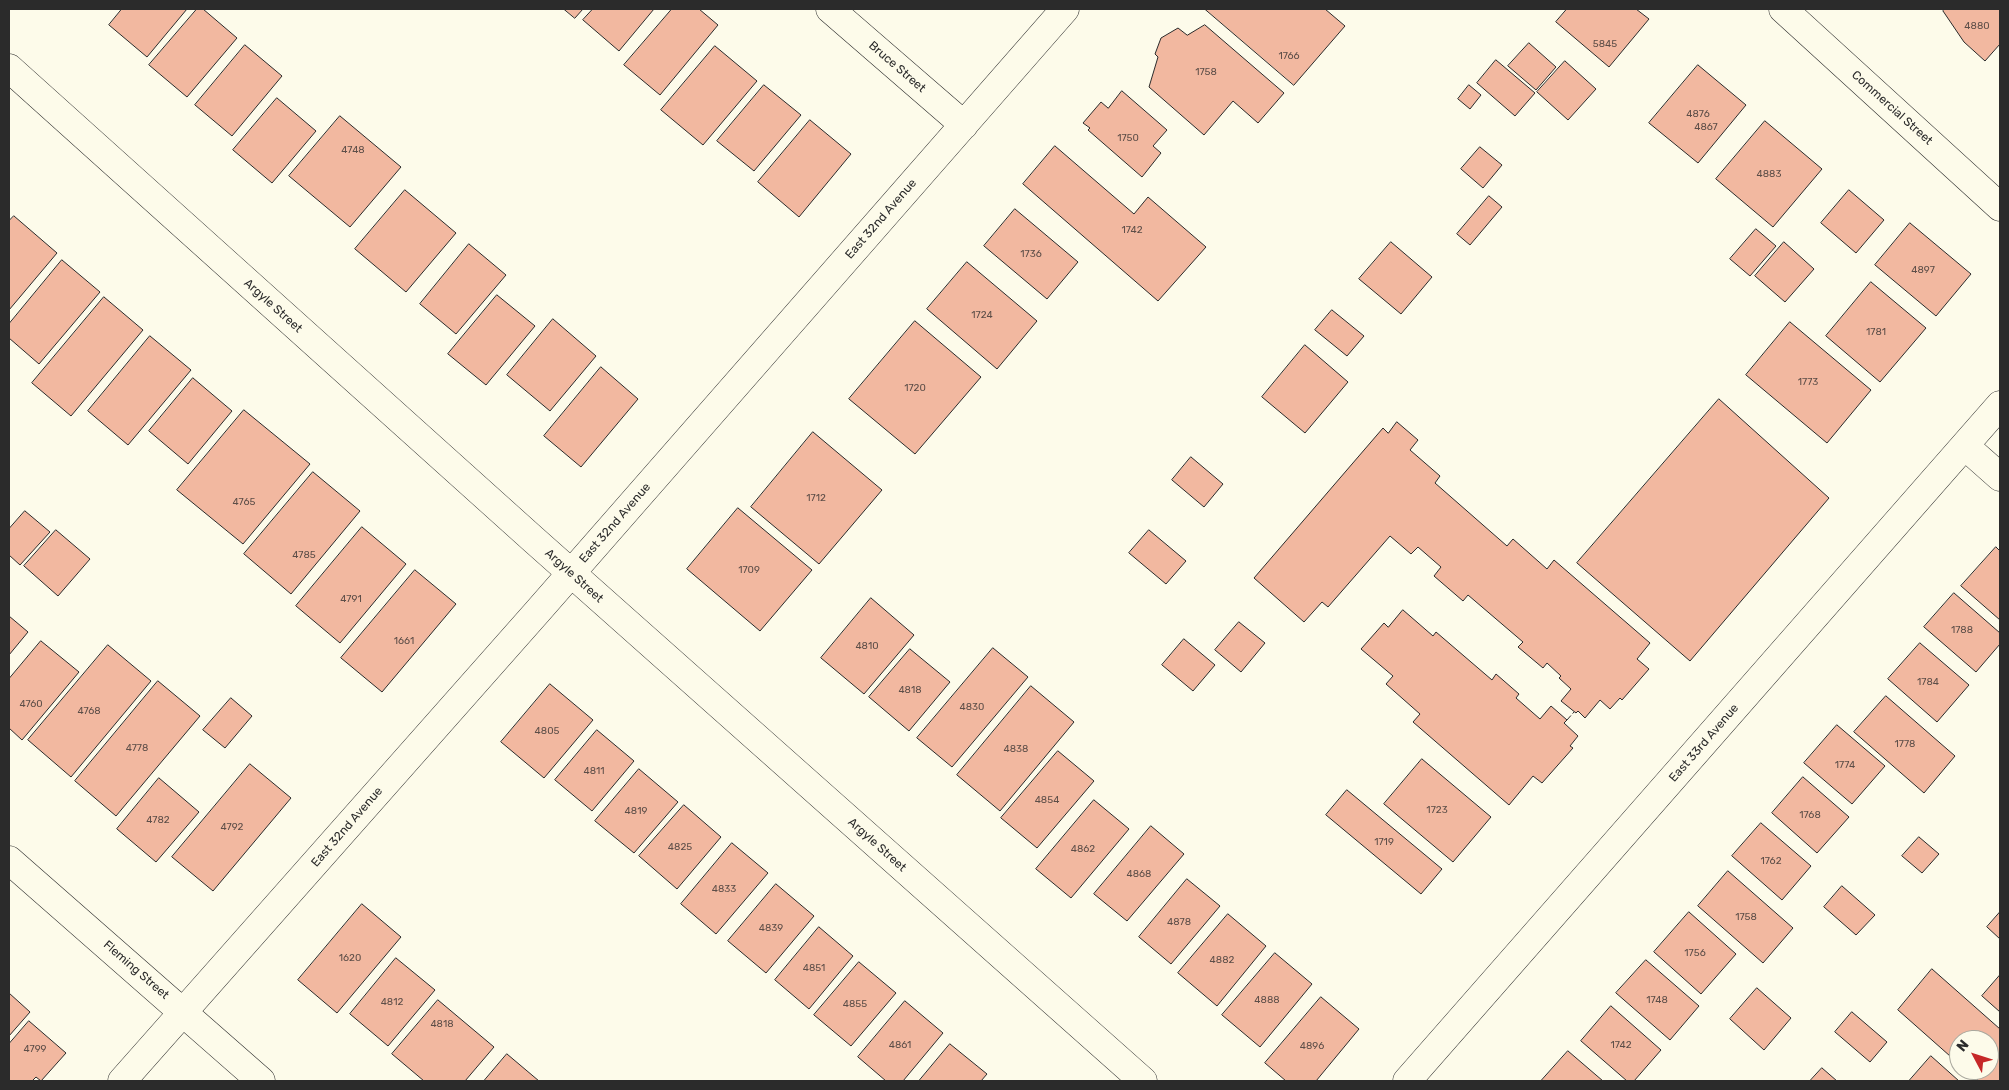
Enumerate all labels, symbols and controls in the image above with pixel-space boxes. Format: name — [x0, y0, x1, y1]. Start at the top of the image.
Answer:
house number: 4880 — [1964, 20, 1990, 32]
street label: Bruce Street — [866, 38, 928, 96]
house number: 5845 — [1593, 38, 1617, 50]
house number: 1766 — [1278, 50, 1300, 62]
house number: 1758 — [1195, 66, 1217, 78]
street label: Commercial Street — [1849, 68, 1935, 148]
house number: 4876 — [1686, 108, 1710, 120]
house number: 4867 — [1694, 121, 1718, 133]
house number: 1750 — [1117, 132, 1139, 144]
house number: 4748 — [341, 144, 365, 156]
house number: 4883 — [1757, 168, 1781, 180]
street label: East 32nd Avenue — [842, 176, 920, 262]
house number: 1742 — [1121, 224, 1143, 236]
house number: 1736 — [1020, 248, 1042, 260]
house number: 4897 — [1911, 264, 1935, 276]
street label: Argyle Street — [241, 276, 305, 336]
house number: 1724 — [971, 309, 993, 321]
house number: 1781 — [1866, 326, 1886, 338]
house number: 1773 — [1798, 376, 1818, 388]
house number: 1720 — [904, 382, 926, 394]
street label: East 32nd Avenue — [576, 480, 654, 566]
house number: 1712 — [806, 492, 826, 504]
house number: 4765 — [233, 496, 255, 508]
street label: Argyle Street — [542, 546, 606, 606]
house number: 4785 — [292, 549, 316, 561]
house number: 1709 — [738, 564, 760, 576]
house number: 4791 — [340, 593, 362, 605]
house number: 1788 — [1951, 624, 1973, 636]
house number: 1661 — [394, 635, 414, 647]
house number: 4810 — [855, 640, 879, 652]
house number: 1784 — [1917, 676, 1939, 688]
house number: 4818 — [898, 684, 922, 696]
house number: 4760 — [19, 698, 43, 710]
house number: 4830 — [960, 701, 984, 713]
street label: East 33rd Avenue — [1666, 701, 1742, 785]
house number: 4768 — [77, 705, 101, 717]
house number: 4805 — [535, 725, 559, 737]
house number: 1778 — [1895, 738, 1915, 750]
house number: 4778 — [126, 742, 148, 754]
house number: 4838 — [1004, 743, 1028, 755]
house number: 1774 — [1835, 759, 1855, 771]
house number: 4811 — [583, 765, 605, 777]
street label: East 32nd Avenue — [308, 784, 386, 870]
house number: 4854 — [1035, 794, 1059, 806]
house number: 1723 — [1426, 804, 1448, 816]
house number: 4819 — [625, 805, 647, 817]
house number: 1768 — [1799, 809, 1821, 821]
house number: 4782 — [146, 814, 170, 826]
street label: Argyle Street — [845, 815, 909, 875]
house number: 4792 — [221, 821, 243, 833]
house number: 1719 — [1374, 836, 1394, 848]
house number: 4825 — [668, 841, 692, 853]
house number: 4862 — [1071, 843, 1095, 855]
house number: 1762 — [1760, 855, 1782, 867]
house number: 4868 — [1127, 868, 1151, 880]
house number: 4833 — [712, 883, 736, 895]
house number: 1758 — [1735, 911, 1757, 923]
house number: 4878 — [1167, 916, 1191, 928]
house number: 4839 — [759, 922, 783, 934]
street label: Fleming Street — [100, 938, 172, 1002]
house number: 1756 — [1684, 947, 1706, 959]
house number: 1620 — [339, 952, 361, 964]
house number: 4882 — [1210, 954, 1234, 966]
house number: 4851 — [803, 962, 825, 974]
house number: 4888 — [1254, 994, 1280, 1006]
house number: 1748 — [1646, 994, 1668, 1006]
house number: 4812 — [381, 996, 403, 1008]
house number: 4855 — [843, 998, 867, 1010]
house number: 4818 — [430, 1018, 454, 1030]
north arrow — [1949, 1030, 1999, 1080]
text: N — [1953, 1036, 1973, 1055]
house number: 4861 — [889, 1039, 911, 1051]
house number: 1742 — [1610, 1039, 1632, 1051]
house number: 4896 — [1300, 1040, 1324, 1052]
house number: 4799 — [23, 1043, 47, 1055]

